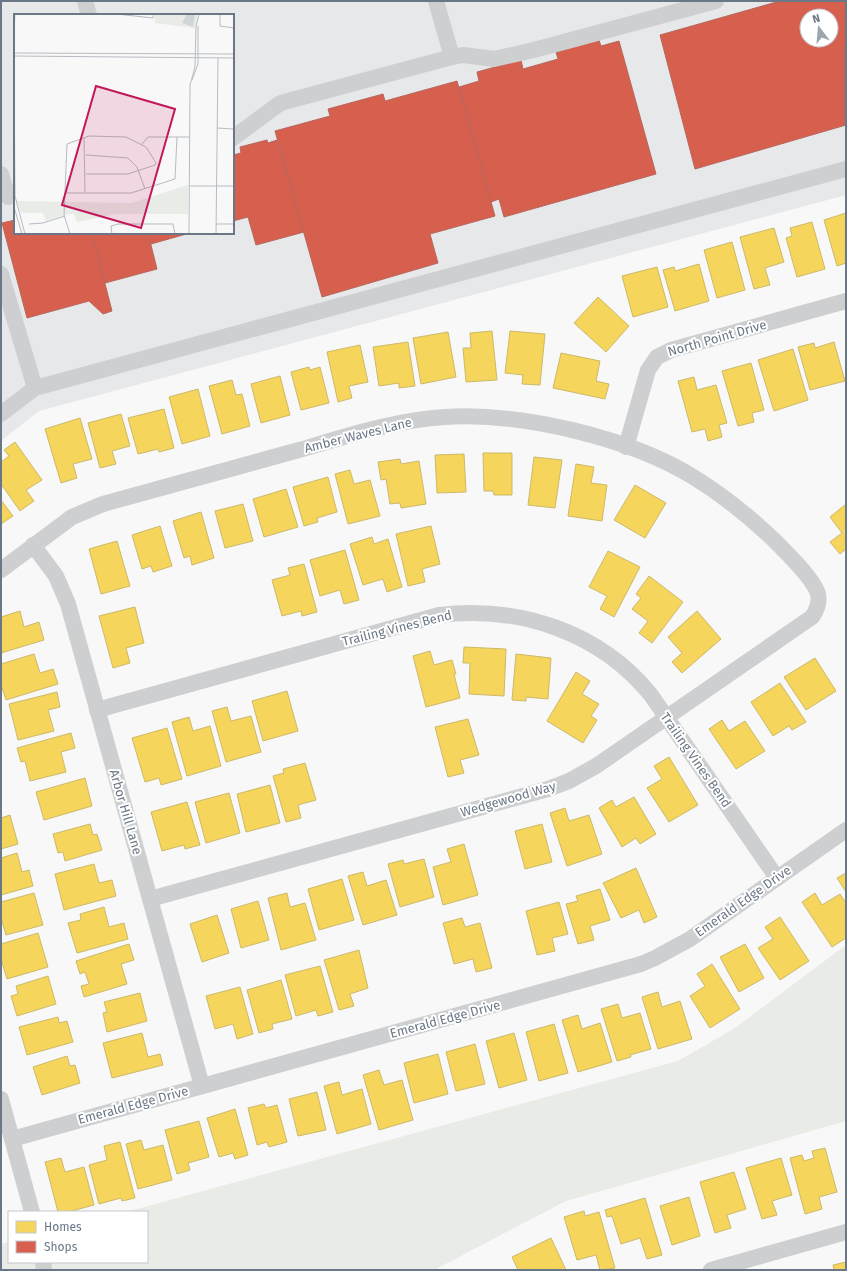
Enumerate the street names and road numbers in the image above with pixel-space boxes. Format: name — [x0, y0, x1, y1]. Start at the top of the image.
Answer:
street label: North Point Drive — [666, 317, 768, 359]
street label: Amber Waves Lane — [303, 414, 413, 456]
street label: Trailing Vines Bend — [341, 607, 453, 649]
street label: Trailing Vines Bend — [658, 710, 734, 810]
street label: Arbor Hill Lane — [107, 768, 145, 856]
street label: Wedgewood Way — [459, 778, 558, 820]
street label: Emerald Edge Drive — [692, 862, 794, 940]
street label: Emerald Edge Drive — [388, 997, 502, 1041]
street label: Emerald Edge Drive — [76, 1083, 190, 1127]

